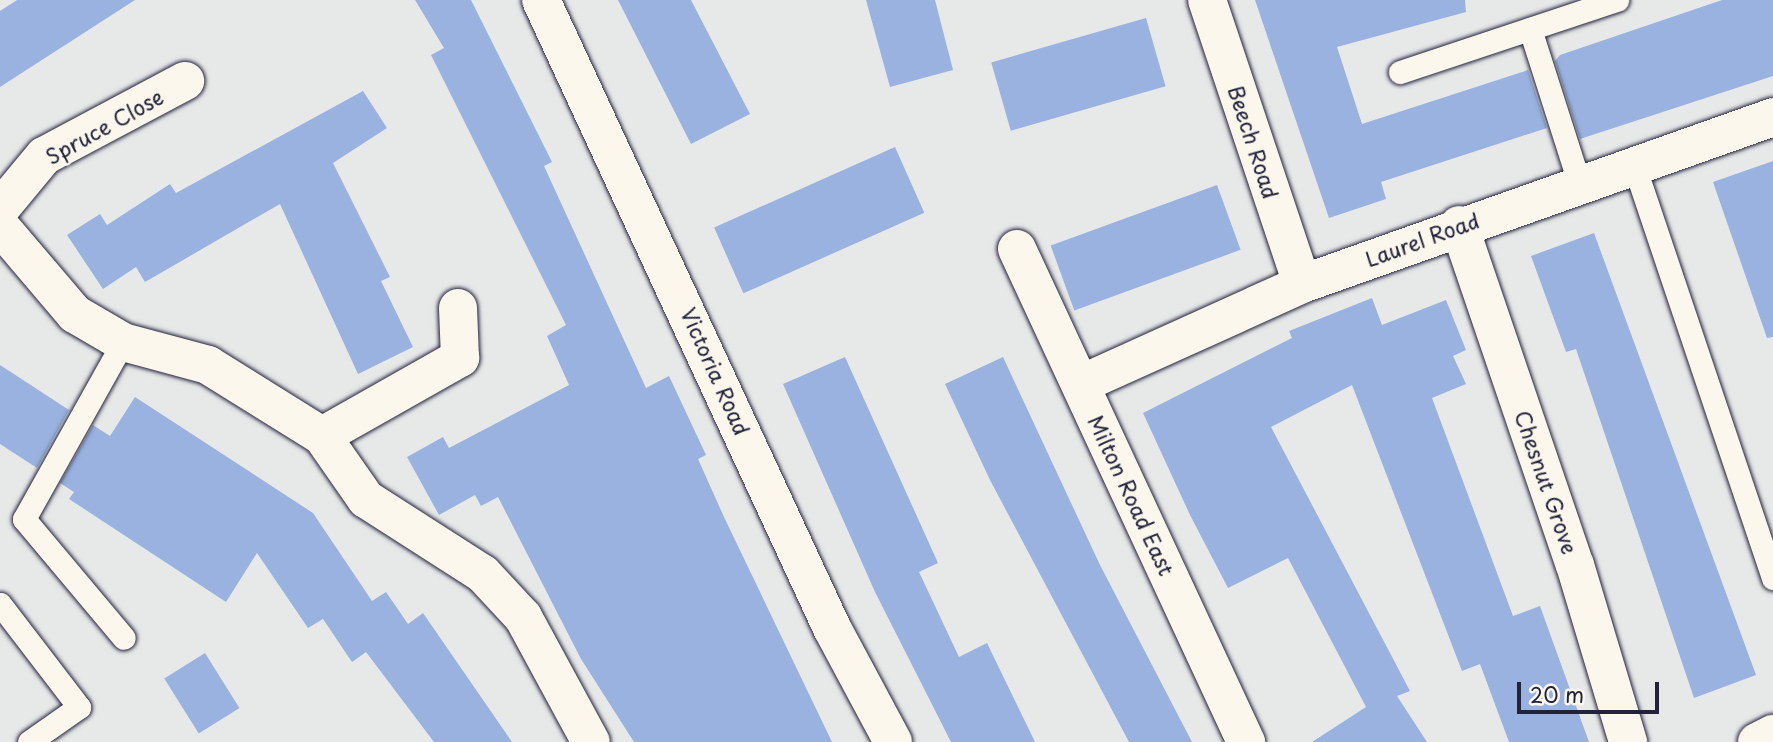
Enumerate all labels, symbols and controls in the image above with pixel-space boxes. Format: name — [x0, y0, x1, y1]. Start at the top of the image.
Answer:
street label: Spruce Close — [41, 83, 167, 169]
street label: Beech Road — [1224, 83, 1284, 201]
street label: Laurel Road — [1362, 207, 1482, 271]
street label: Victoria Road — [677, 303, 755, 439]
street label: Chesnut Grove — [1511, 407, 1583, 557]
street label: Milton Road East — [1084, 412, 1180, 578]
scale bar — [1521, 668, 1663, 712]
text: 20 m — [1530, 678, 1584, 710]

